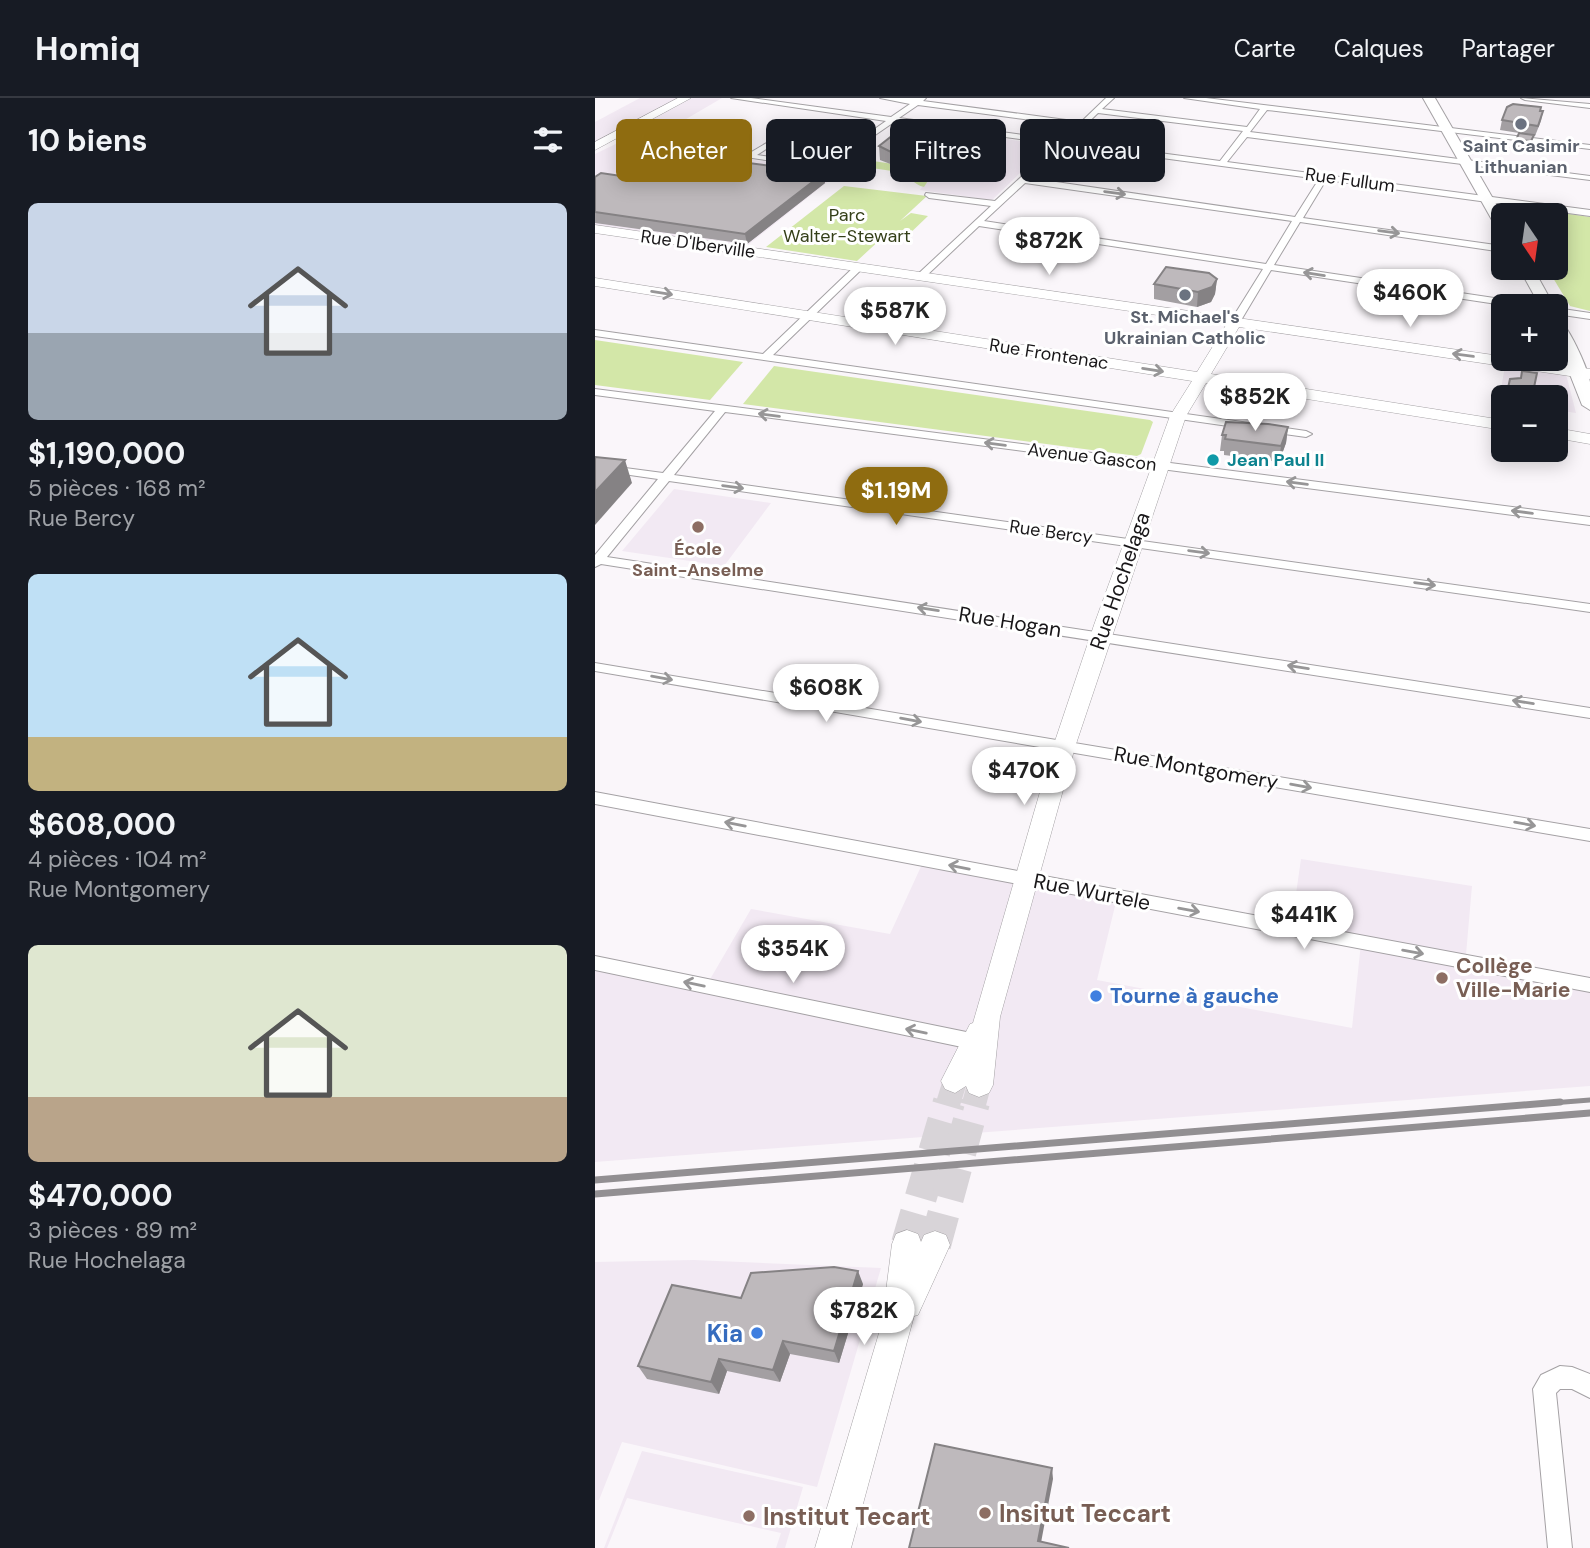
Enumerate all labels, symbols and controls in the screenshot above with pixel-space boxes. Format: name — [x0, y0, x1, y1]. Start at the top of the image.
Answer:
text: Homiq — [35, 27, 140, 70]
text: Carte — [1234, 33, 1296, 64]
text: Calques — [1334, 33, 1424, 64]
text: Partager — [1462, 33, 1555, 64]
marker: Saint Casimir Lithuanian — [1513, 116, 1529, 132]
chip: Acheter — [616, 119, 752, 182]
chip: Louer — [766, 119, 876, 182]
chip: Filtres — [890, 119, 1006, 182]
chip: Nouveau — [1020, 119, 1165, 182]
text: 10 biens — [28, 121, 148, 160]
icon: filters — [529, 121, 567, 159]
place label: Saint Casimir Lithuanian — [1462, 134, 1580, 179]
street label: Rue Fullum — [1304, 162, 1396, 198]
one-way arrow — [1103, 187, 1126, 200]
park label: Parc Walter-Stewart — [783, 203, 911, 248]
north arrow — [1491, 203, 1568, 280]
map controls — [1491, 203, 1568, 462]
pin: $872K — [1000, 218, 1098, 277]
street label: Rue D'Iberville — [639, 224, 757, 264]
text: $872K — [1015, 225, 1083, 255]
one-way arrow — [1377, 226, 1400, 239]
icon: home — [235, 248, 361, 374]
one-way arrow — [1303, 268, 1326, 281]
pin: $460K — [1361, 270, 1459, 329]
text: $460K — [1373, 277, 1447, 307]
one-way arrow — [651, 287, 673, 300]
marker: St. Michael's Ukrainian Catholic — [1177, 287, 1193, 303]
pin: $587K — [846, 288, 944, 347]
button: + — [1491, 294, 1568, 371]
text: $587K — [860, 295, 930, 325]
place label: St. Michael's Ukrainian Catholic — [1104, 305, 1266, 350]
street label: Rue Frontenac — [988, 333, 1110, 375]
one-way arrow — [1453, 348, 1475, 361]
one-way arrow — [1141, 364, 1164, 377]
pin: $852K — [1206, 374, 1304, 433]
text: $852K — [1220, 381, 1290, 411]
button: − — [1491, 385, 1568, 462]
one-way arrow — [758, 409, 781, 422]
text: $1,190,000 — [28, 434, 185, 473]
one-way arrow — [984, 437, 1006, 450]
street label: Avenue Gascon — [1026, 437, 1158, 477]
place label: Jean Paul II — [1227, 448, 1324, 472]
marker: Jean Paul II — [1205, 452, 1221, 468]
pin: $1.19M — [839, 468, 953, 527]
text: 5 pièces · 168 m² — [28, 473, 206, 503]
text: $1.19M — [861, 475, 931, 505]
one-way arrow — [1286, 477, 1308, 490]
one-way arrow — [721, 481, 744, 494]
text: Rue Bercy — [28, 503, 135, 533]
one-way arrow — [1511, 505, 1534, 518]
street label: Rue Hochelaga — [1083, 508, 1157, 654]
street label: Rue Bercy — [1008, 514, 1094, 550]
marker: École Saint-Anselme — [690, 519, 706, 535]
place label: École Saint-Anselme — [632, 537, 764, 582]
one-way arrow — [1187, 546, 1210, 559]
one-way arrow — [1413, 578, 1435, 591]
street label: Rue Hogan — [957, 600, 1063, 644]
one-way arrow — [917, 602, 940, 615]
icon: home — [235, 619, 361, 745]
one-way arrow — [1287, 660, 1310, 673]
pin: $608K — [777, 664, 875, 724]
one-way arrow — [650, 672, 673, 685]
text: $608K — [789, 672, 863, 702]
one-way arrow — [1512, 695, 1535, 708]
one-way arrow — [899, 714, 922, 727]
street label: Rue Montgomery — [1112, 740, 1281, 796]
pin: $470K — [975, 748, 1073, 807]
text: $470K — [988, 755, 1060, 785]
one-way arrow — [1289, 780, 1312, 793]
text: $608,000 — [28, 805, 176, 844]
one-way arrow — [724, 817, 747, 831]
one-way arrow — [1513, 818, 1536, 831]
text: 4 pièces · 104 m² — [28, 844, 207, 874]
one-way arrow — [948, 859, 971, 873]
street label: Rue Wurtele — [1031, 867, 1153, 917]
text: Rue Montgomery — [28, 874, 210, 904]
pin: $441K — [1255, 892, 1353, 951]
text: $441K — [1270, 899, 1338, 929]
one-way arrow — [1177, 904, 1200, 918]
pin: $354K — [744, 926, 842, 985]
text: $354K — [757, 933, 829, 963]
one-way arrow — [1401, 946, 1424, 959]
place label: Collège Ville-Marie — [1456, 952, 1570, 1004]
marker: Collège Ville-Marie — [1434, 970, 1450, 986]
one-way arrow — [683, 976, 706, 990]
place label: Tourne à gauche — [1110, 982, 1279, 1010]
marker: Tourne à gauche — [1088, 988, 1104, 1004]
icon: home — [235, 990, 361, 1116]
one-way arrow — [905, 1023, 928, 1037]
text: $470,000 — [28, 1176, 173, 1215]
text: 3 pièces · 89 m² — [28, 1215, 197, 1245]
text: Rue Hochelaga — [28, 1245, 186, 1275]
pin: $782K — [815, 1288, 913, 1347]
text: $782K — [830, 1295, 898, 1325]
place label: Kia — [707, 1318, 743, 1349]
marker: Kia — [749, 1325, 765, 1341]
place label: Insitut Teccart — [999, 1498, 1171, 1529]
place label: Institut Tecart — [763, 1501, 930, 1532]
marker: Insitut Teccart — [977, 1505, 993, 1521]
marker: Institut Tecart — [741, 1508, 757, 1524]

